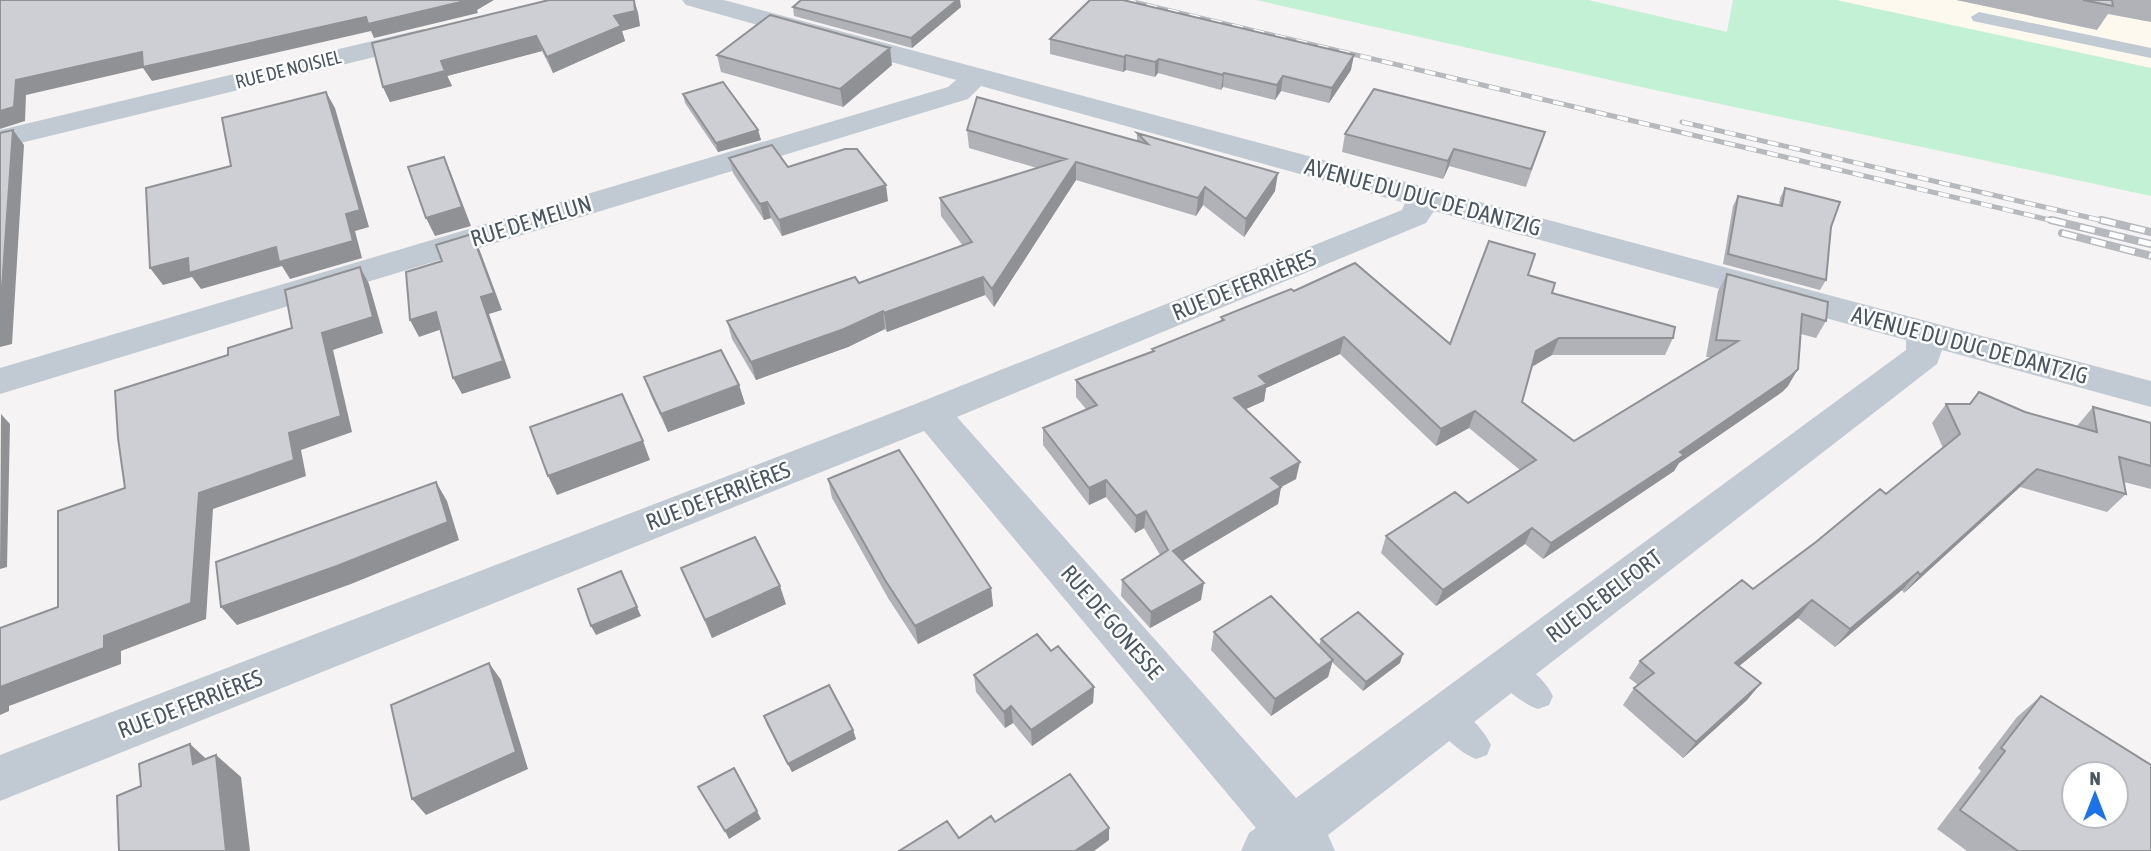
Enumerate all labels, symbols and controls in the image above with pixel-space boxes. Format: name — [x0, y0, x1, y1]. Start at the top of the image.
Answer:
street label: RUE DE NOISIEL — [233, 45, 344, 93]
street label: AVENUE DU DUC DE DANTZIG — [1302, 153, 1544, 241]
street label: RUE DE MELUN — [467, 190, 595, 252]
street label: RUE DE FERRIÈRES — [1168, 244, 1320, 326]
street label: AVENUE DU DUC DE DANTZIG — [1849, 301, 2091, 389]
street label: RUE DE FERRIÈRES — [642, 456, 794, 535]
street label: RUE DE BELFORT — [1541, 544, 1667, 648]
street label: RUE DE GONESSE — [1056, 560, 1169, 684]
street label: RUE DE FERRIÈRES — [114, 664, 266, 743]
north arrow — [2060, 760, 2130, 830]
text: N — [2089, 767, 2101, 789]

